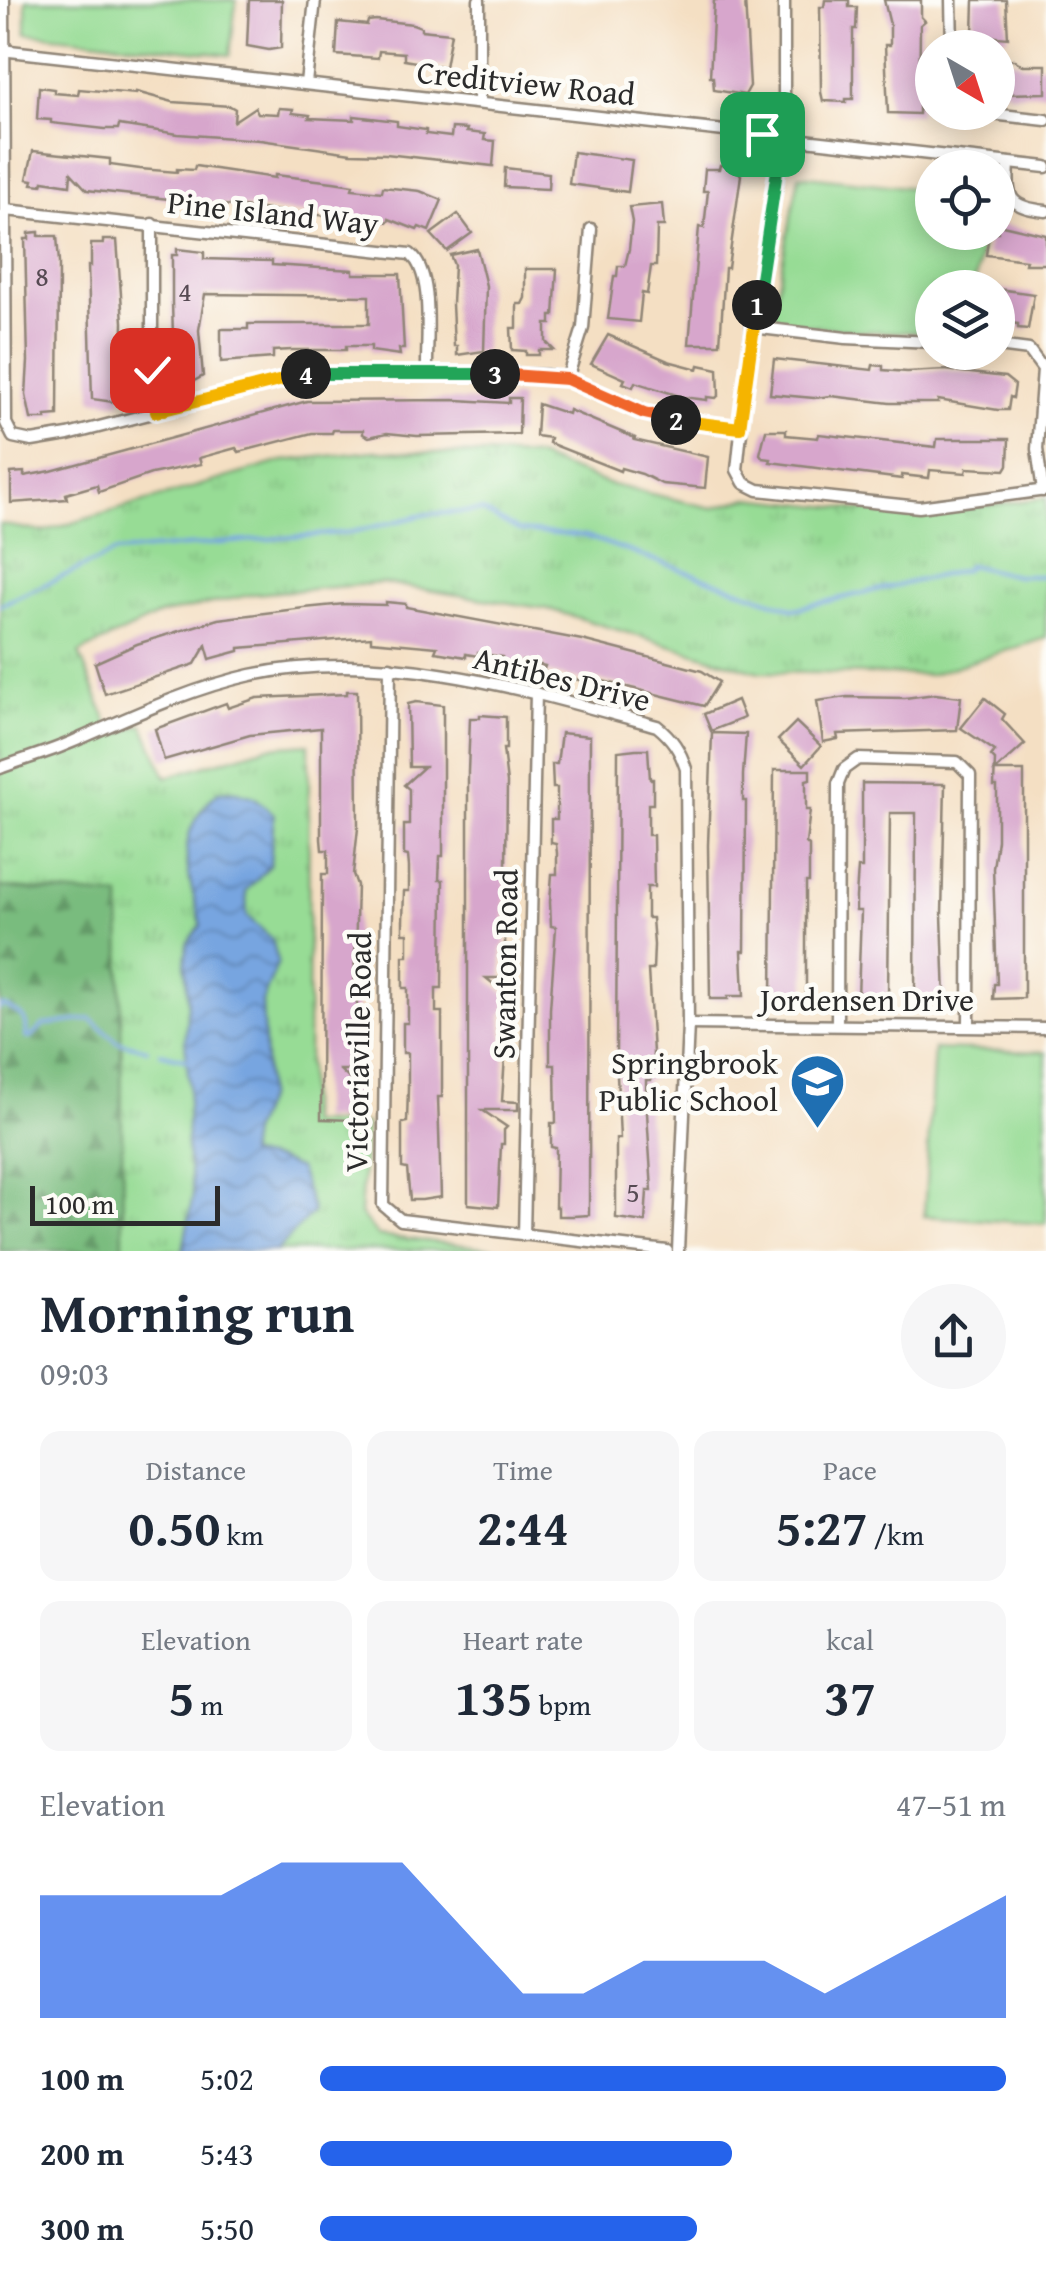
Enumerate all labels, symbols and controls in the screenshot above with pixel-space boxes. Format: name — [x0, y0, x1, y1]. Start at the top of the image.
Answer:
north arrow — [915, 30, 1015, 130]
map controls — [915, 30, 1015, 370]
street label: Creditview Road — [415, 48, 637, 117]
pin — [720, 92, 805, 177]
icon: arrive — [735, 107, 790, 162]
button: locate — [915, 150, 1015, 250]
street label: Pine Island Way — [165, 178, 381, 247]
house number: 8 — [35, 255, 49, 296]
house number: 4 — [178, 270, 192, 311]
button: layers — [915, 270, 1015, 370]
pin: 1 — [732, 280, 782, 330]
text: 1 — [750, 284, 764, 325]
pin — [110, 328, 195, 413]
icon: check — [125, 343, 180, 398]
pin: 4 — [281, 349, 331, 399]
pin: 3 — [470, 349, 520, 399]
text: 4 — [299, 353, 313, 394]
text: 3 — [488, 353, 502, 394]
pin: 2 — [651, 395, 701, 445]
text: 2 — [669, 399, 683, 440]
street label: Antibes Drive — [469, 634, 656, 723]
street label: Swanton Road — [479, 868, 530, 1060]
street label: Victoriaville Road — [332, 931, 383, 1173]
street label: Jordensen Drive — [756, 976, 974, 1023]
place label: Springbrook Public School — [599, 1039, 779, 1123]
school or university icon: Springbrook Public School — [787, 1051, 847, 1130]
house number: 5 — [626, 1171, 640, 1212]
scale bar — [30, 1181, 220, 1226]
text: 100 m — [45, 1183, 114, 1224]
text: Morning run — [40, 1272, 354, 1352]
button: share — [901, 1284, 1006, 1389]
text: 09:03 — [40, 1350, 109, 1397]
text: Distance — [146, 1449, 246, 1490]
text: Time — [493, 1449, 553, 1490]
text: Pace — [823, 1449, 877, 1490]
text: 0.50 — [128, 1490, 220, 1563]
text: 2:44 — [477, 1490, 569, 1563]
text: 5:27 — [776, 1490, 868, 1563]
text: km — [220, 1514, 264, 1555]
text: /km — [868, 1514, 924, 1555]
text: Elevation — [141, 1619, 251, 1660]
text: Heart rate — [463, 1619, 583, 1660]
text: kcal — [826, 1619, 874, 1660]
text: 5 — [169, 1660, 194, 1733]
text: 135 — [455, 1660, 533, 1733]
text: 37 — [824, 1660, 876, 1733]
text: m — [194, 1684, 223, 1725]
text: bpm — [533, 1684, 591, 1725]
text: Elevation — [40, 1781, 165, 1828]
text: 47–51 m — [896, 1781, 1006, 1828]
text: 100 m — [40, 2055, 124, 2102]
text: 5:02 — [200, 2055, 254, 2102]
text: 200 m — [40, 2130, 124, 2177]
text: 5:43 — [200, 2130, 254, 2177]
text: 300 m — [40, 2205, 124, 2252]
text: 5:50 — [200, 2205, 254, 2252]

